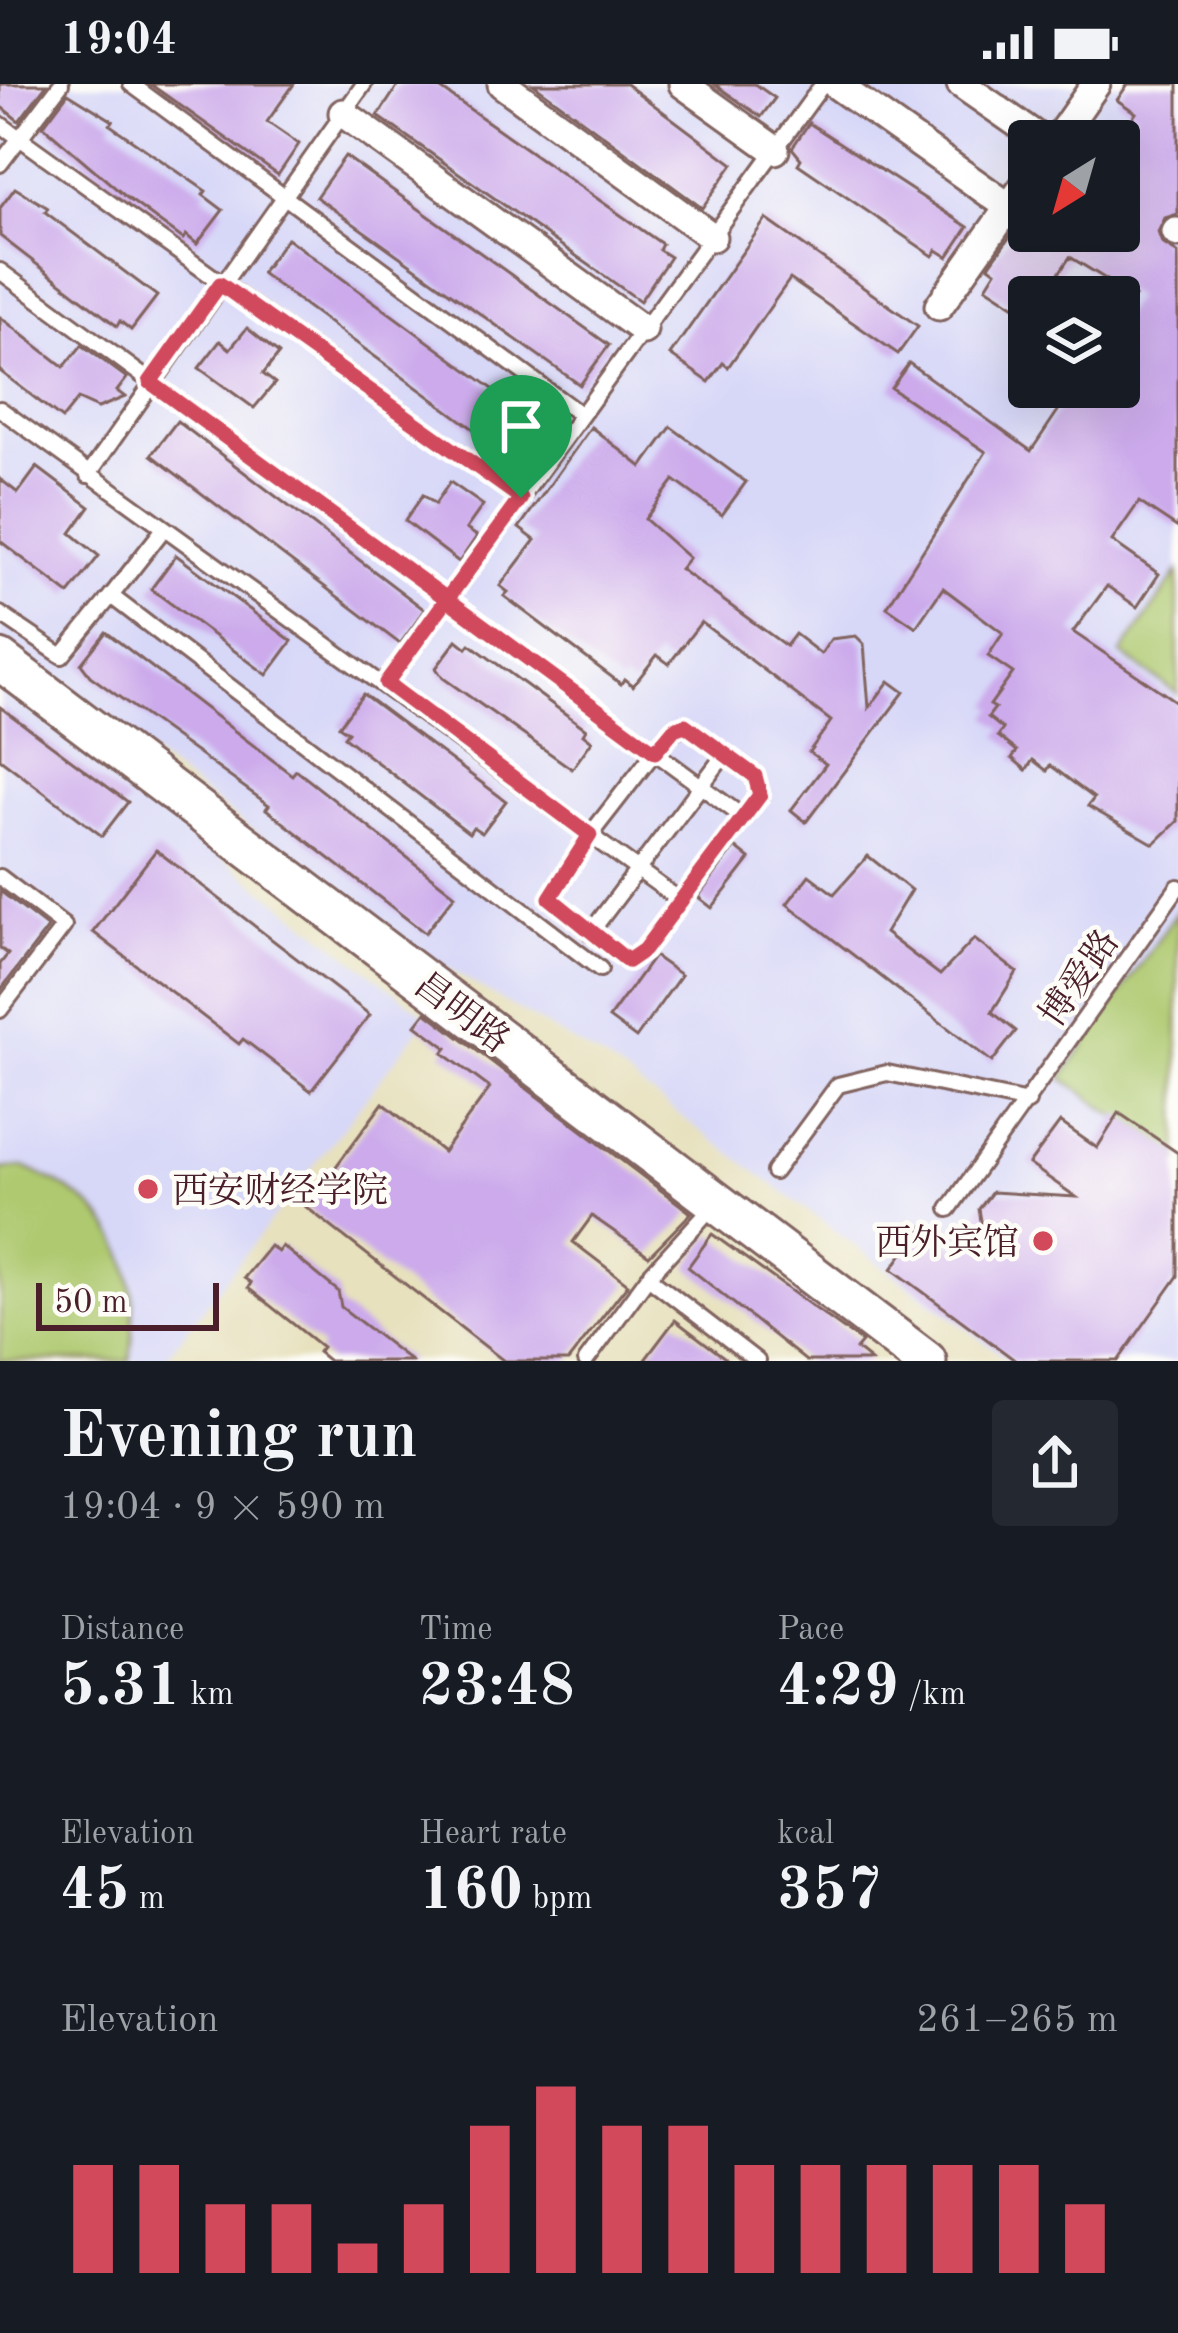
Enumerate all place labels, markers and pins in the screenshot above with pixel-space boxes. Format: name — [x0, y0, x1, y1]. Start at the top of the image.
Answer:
pin — [470, 375, 572, 498]
place label: 西安财经学院 — [172, 1171, 388, 1211]
marker: 西安财经学院 — [135, 1176, 161, 1202]
place label: 西外宾馆 — [875, 1223, 1019, 1263]
marker: 西外宾馆 — [1030, 1228, 1056, 1254]

